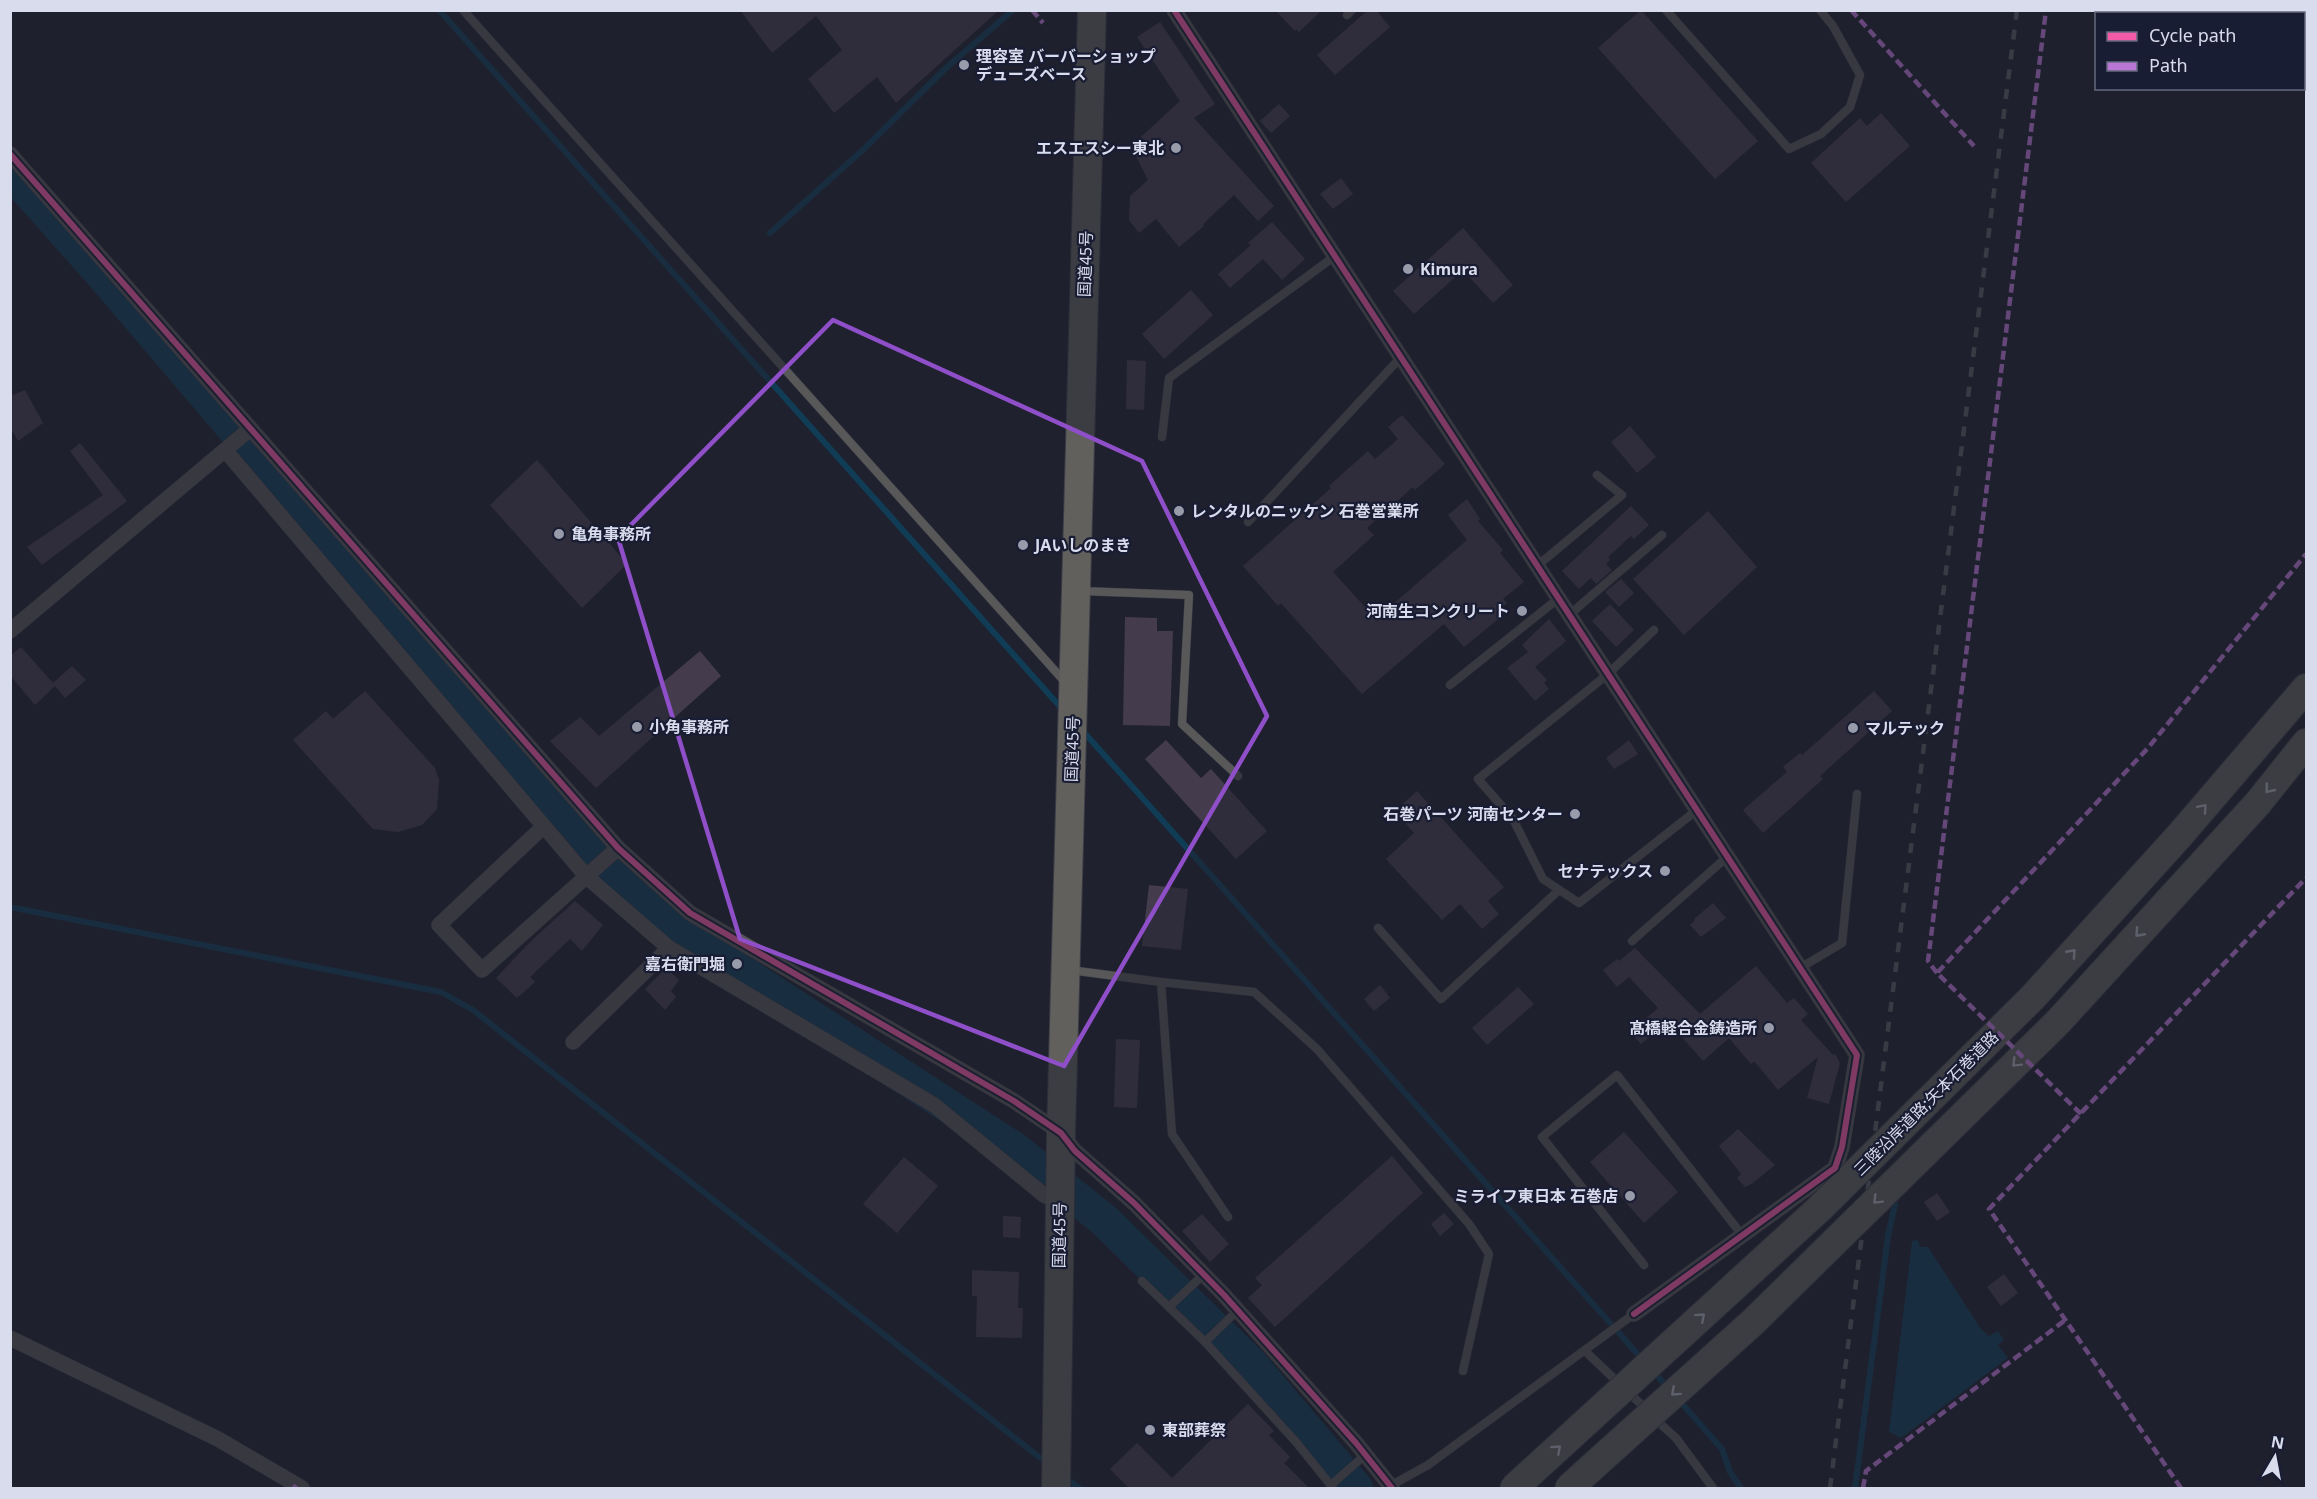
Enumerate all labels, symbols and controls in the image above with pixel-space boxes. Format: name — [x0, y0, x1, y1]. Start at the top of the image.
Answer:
legend — [2095, 12, 2305, 90]
text: Cycle path — [2149, 23, 2236, 47]
place label: 理容室 バーバーショップ デューズベース — [976, 45, 1156, 85]
text: Path — [2149, 53, 2188, 77]
marker: 理容室 バーバーショップ デューズベース — [957, 58, 971, 72]
place label: エスエスシー東北 — [1036, 137, 1164, 159]
marker: エスエスシー東北 — [1169, 141, 1183, 155]
street label: 国道45号 — [1073, 230, 1097, 298]
place label: Kimura — [1420, 258, 1478, 280]
marker: Kimura — [1401, 262, 1415, 276]
place label: レンタルのニッケン 石巻営業所 — [1191, 500, 1419, 522]
marker: レンタルのニッケン 石巻営業所 — [1172, 504, 1186, 518]
place label: 亀角事務所 — [571, 523, 651, 545]
marker: 亀角事務所 — [552, 527, 566, 541]
place label: JAいしのまき — [1033, 534, 1131, 556]
marker: JAいしのまき — [1016, 538, 1030, 552]
place label: 河南生コンクリート — [1366, 600, 1510, 622]
marker: 河南生コンクリート — [1515, 604, 1529, 618]
street label: 国道45号 — [1060, 715, 1084, 783]
place label: 小角事務所 — [649, 716, 729, 738]
place label: マルテック — [1865, 717, 1945, 739]
marker: 小角事務所 — [630, 720, 644, 734]
marker: マルテック — [1846, 721, 1860, 735]
one-way arrow — [2266, 782, 2277, 793]
place label: 石巻パーツ 河南センター — [1383, 803, 1563, 825]
one-way arrow — [2196, 804, 2207, 815]
marker: 石巻パーツ 河南センター — [1568, 807, 1582, 821]
place label: セナテックス — [1557, 860, 1653, 882]
marker: セナテックス — [1658, 864, 1672, 878]
one-way arrow — [2135, 926, 2146, 937]
one-way arrow — [2065, 949, 2076, 960]
place label: 嘉右衛門堀 — [645, 953, 725, 975]
marker: 嘉右衛門堀 — [730, 957, 744, 971]
place label: 髙橋軽合金鋳造所 — [1629, 1017, 1757, 1039]
marker: 髙橋軽合金鋳造所 — [1762, 1021, 1776, 1035]
street label: 三陸沿岸道路;矢本石巻道路 — [1849, 1026, 2003, 1180]
one-way arrow — [2013, 1055, 2024, 1066]
place label: ミライフ東日本 石巻店 — [1454, 1185, 1618, 1207]
marker: ミライフ東日本 石巻店 — [1623, 1189, 1637, 1203]
one-way arrow — [1874, 1192, 1885, 1203]
street label: 国道45号 — [1047, 1202, 1071, 1268]
one-way arrow — [1693, 1314, 1704, 1325]
one-way arrow — [1672, 1385, 1682, 1396]
place label: 東部葬祭 — [1162, 1419, 1226, 1441]
marker: 東部葬祭 — [1143, 1423, 1157, 1437]
north arrow — [2245, 1427, 2305, 1487]
text: N — [2269, 1430, 2286, 1454]
one-way arrow — [1550, 1445, 1561, 1456]

